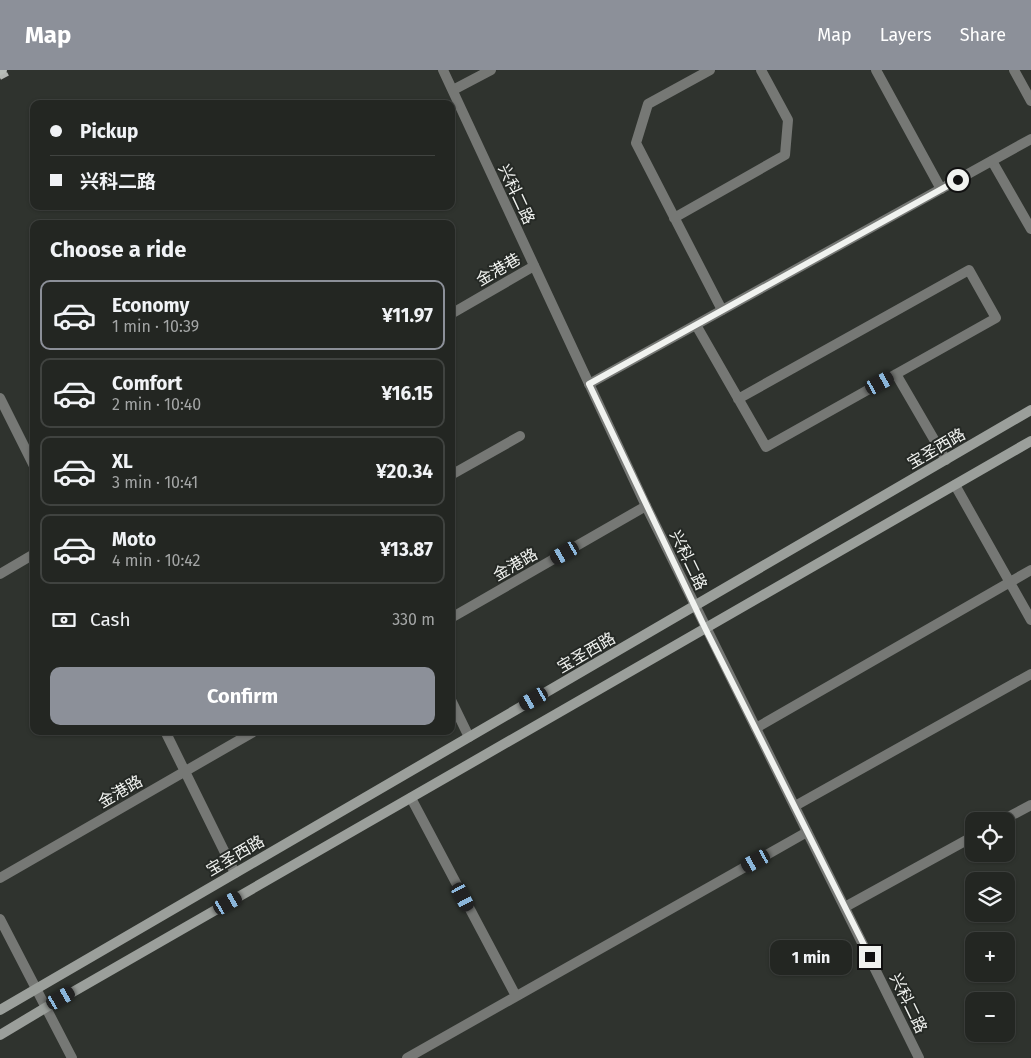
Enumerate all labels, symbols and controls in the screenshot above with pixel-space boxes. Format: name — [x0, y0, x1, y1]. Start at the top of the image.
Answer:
text: Map — [25, 21, 71, 49]
text: Map — [817, 24, 852, 46]
text: Layers — [880, 24, 932, 46]
text: Share — [960, 24, 1006, 46]
text: Pickup — [80, 120, 138, 143]
street label: 兴科二路 — [494, 161, 539, 227]
route start — [947, 169, 969, 191]
text: 兴科二路 — [80, 170, 156, 193]
text: Choose a ride — [50, 236, 186, 263]
street label: 金港巷 — [473, 249, 524, 290]
icon: car — [52, 293, 97, 338]
text: Economy — [112, 294, 189, 317]
text: ¥11.97 — [382, 304, 433, 327]
text: 1 min · 10:39 — [112, 317, 199, 336]
car — [863, 369, 896, 397]
icon: car — [52, 371, 97, 416]
text: Comfort — [112, 372, 182, 395]
text: ¥16.15 — [382, 382, 433, 405]
text: 2 min · 10:40 — [112, 395, 201, 414]
street label: 宝圣西路 — [904, 424, 969, 473]
icon: car — [52, 449, 97, 494]
text: XL — [112, 450, 133, 473]
text: ¥20.34 — [376, 460, 433, 483]
text: 3 min · 10:41 — [112, 473, 198, 492]
icon: car — [52, 527, 97, 572]
street label: 兴科二路 — [666, 527, 711, 593]
text: Moto — [112, 528, 156, 551]
text: ¥13.87 — [380, 538, 433, 561]
car — [548, 539, 581, 567]
street label: 金港路 — [490, 544, 541, 585]
text: 4 min · 10:42 — [112, 551, 200, 570]
icon: cash — [50, 606, 78, 634]
text: Cash — [90, 608, 131, 631]
text: 330 m — [392, 610, 435, 629]
street label: 宝圣西路 — [554, 628, 619, 677]
button: Confirm — [50, 667, 435, 725]
car — [517, 685, 550, 713]
street label: 金港路 — [95, 771, 146, 812]
map controls — [965, 812, 1015, 1042]
button: locate — [965, 812, 1015, 862]
street label: 宝圣西路 — [203, 831, 268, 880]
car — [739, 847, 772, 875]
button: layers — [965, 872, 1015, 922]
car — [449, 880, 476, 914]
car — [211, 889, 244, 917]
button: + — [965, 932, 1015, 982]
callout: 1 min — [770, 940, 852, 974]
route end — [859, 946, 881, 968]
text: 1 min — [792, 948, 830, 967]
street label: 兴科二路 — [886, 970, 931, 1036]
car — [44, 984, 77, 1012]
button: − — [965, 992, 1015, 1042]

